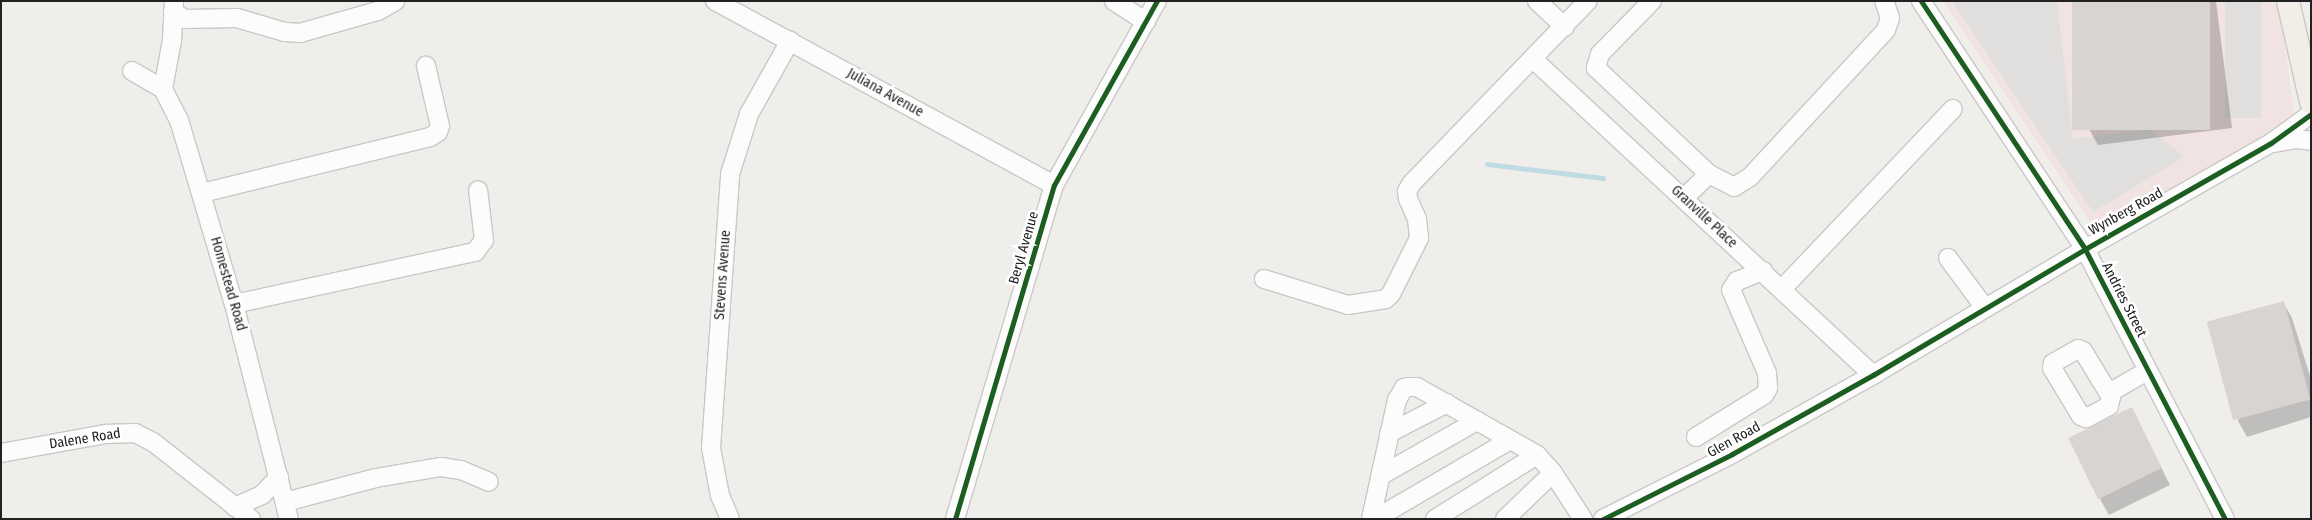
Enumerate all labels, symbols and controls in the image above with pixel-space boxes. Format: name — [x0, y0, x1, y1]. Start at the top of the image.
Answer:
street label: Juliana Avenue — [844, 65, 926, 121]
street label: Granville Place — [1667, 182, 1741, 252]
street label: Wynberg Road — [2086, 185, 2166, 239]
street label: Beryl Avenue — [1006, 210, 1042, 286]
street label: Stevens Avenue — [711, 230, 735, 320]
street label: Homestead Road — [207, 235, 249, 333]
street label: Andries Street — [2098, 260, 2150, 340]
street label: Glen Road — [1704, 419, 1764, 461]
street label: Dalene Road — [48, 425, 122, 453]

